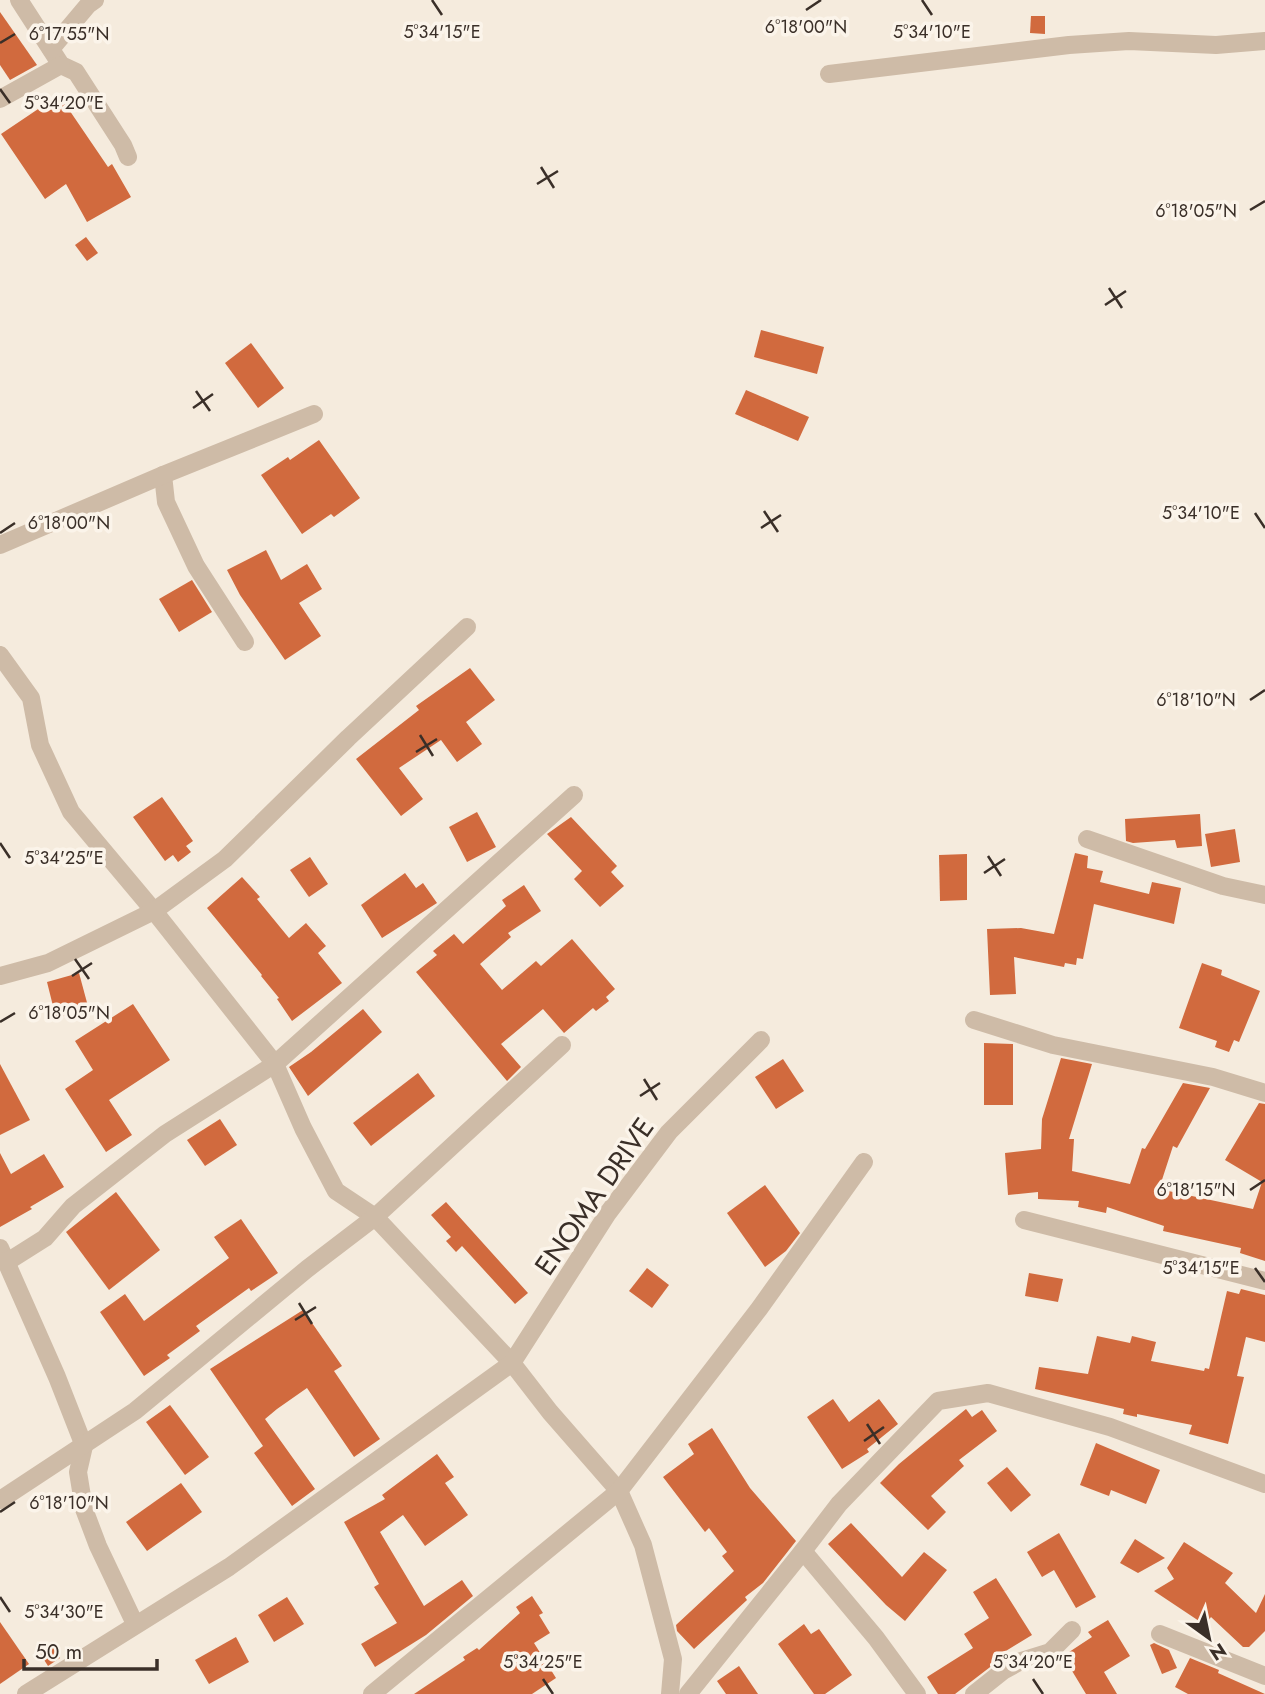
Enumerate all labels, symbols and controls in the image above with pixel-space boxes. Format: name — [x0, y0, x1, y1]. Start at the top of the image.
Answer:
text: 6°18'00"N — [765, 14, 847, 40]
text: 5°34'15"E — [403, 19, 481, 45]
text: 5°34'10"E — [893, 19, 971, 45]
text: 6°17'55"N — [29, 21, 109, 47]
text: 5°34'20"E — [24, 90, 104, 116]
text: 6°18'05"N — [1155, 198, 1237, 224]
text: 5°34'10"E — [1162, 500, 1240, 526]
text: 6°18'00"N — [28, 510, 110, 536]
text: 6°18'10"N — [1156, 687, 1236, 713]
text: 5°34'25"E — [24, 845, 104, 871]
text: 6°18'05"N — [28, 1000, 110, 1026]
street label: ENOMA DRIVE — [525, 1109, 664, 1284]
text: 6°18'15"N — [1156, 1177, 1236, 1203]
text: 5°34'15"E — [1162, 1255, 1240, 1281]
text: 6°18'10"N — [29, 1490, 109, 1516]
text: 5°34'30"E — [24, 1599, 104, 1625]
north arrow — [1174, 1603, 1244, 1673]
scale bar — [24, 1628, 158, 1672]
text: N — [1204, 1636, 1232, 1667]
text: 50 m — [35, 1637, 82, 1667]
text: 5°34'25"E — [503, 1649, 583, 1675]
text: 5°34'20"E — [993, 1649, 1073, 1675]

